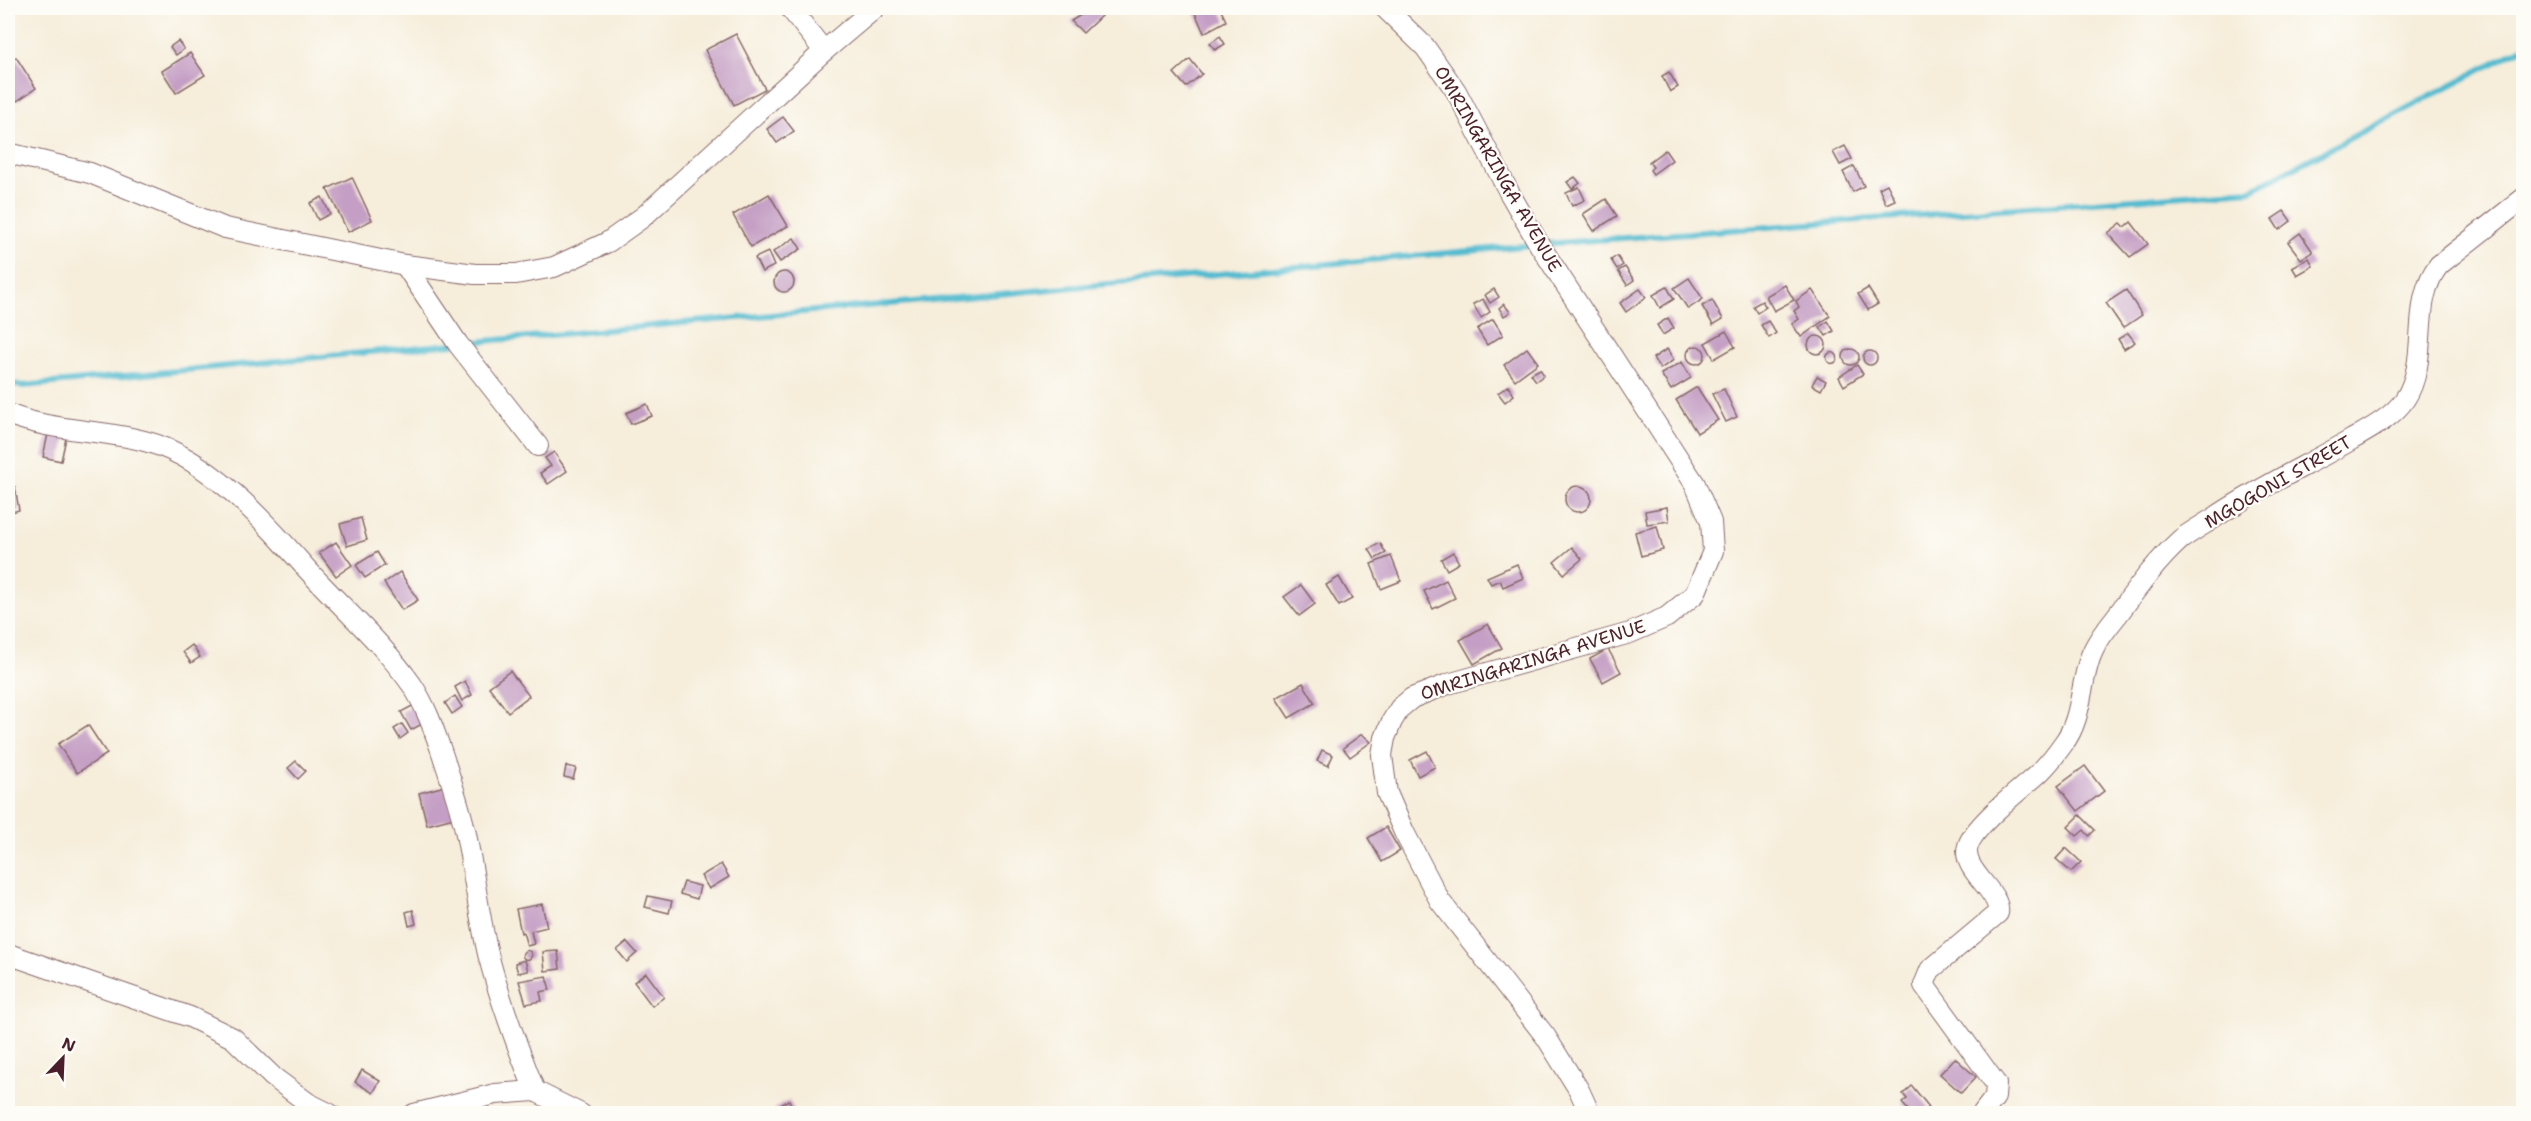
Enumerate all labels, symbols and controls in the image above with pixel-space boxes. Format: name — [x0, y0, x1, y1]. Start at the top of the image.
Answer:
street label: OMRINGARINGA AVENUE — [1429, 61, 1567, 277]
street label: MGOGONI STREET — [2200, 430, 2356, 534]
street label: OMRINGARINGA AVENUE — [1417, 614, 1649, 706]
north arrow — [33, 1028, 93, 1088]
text: N — [59, 1033, 79, 1057]

